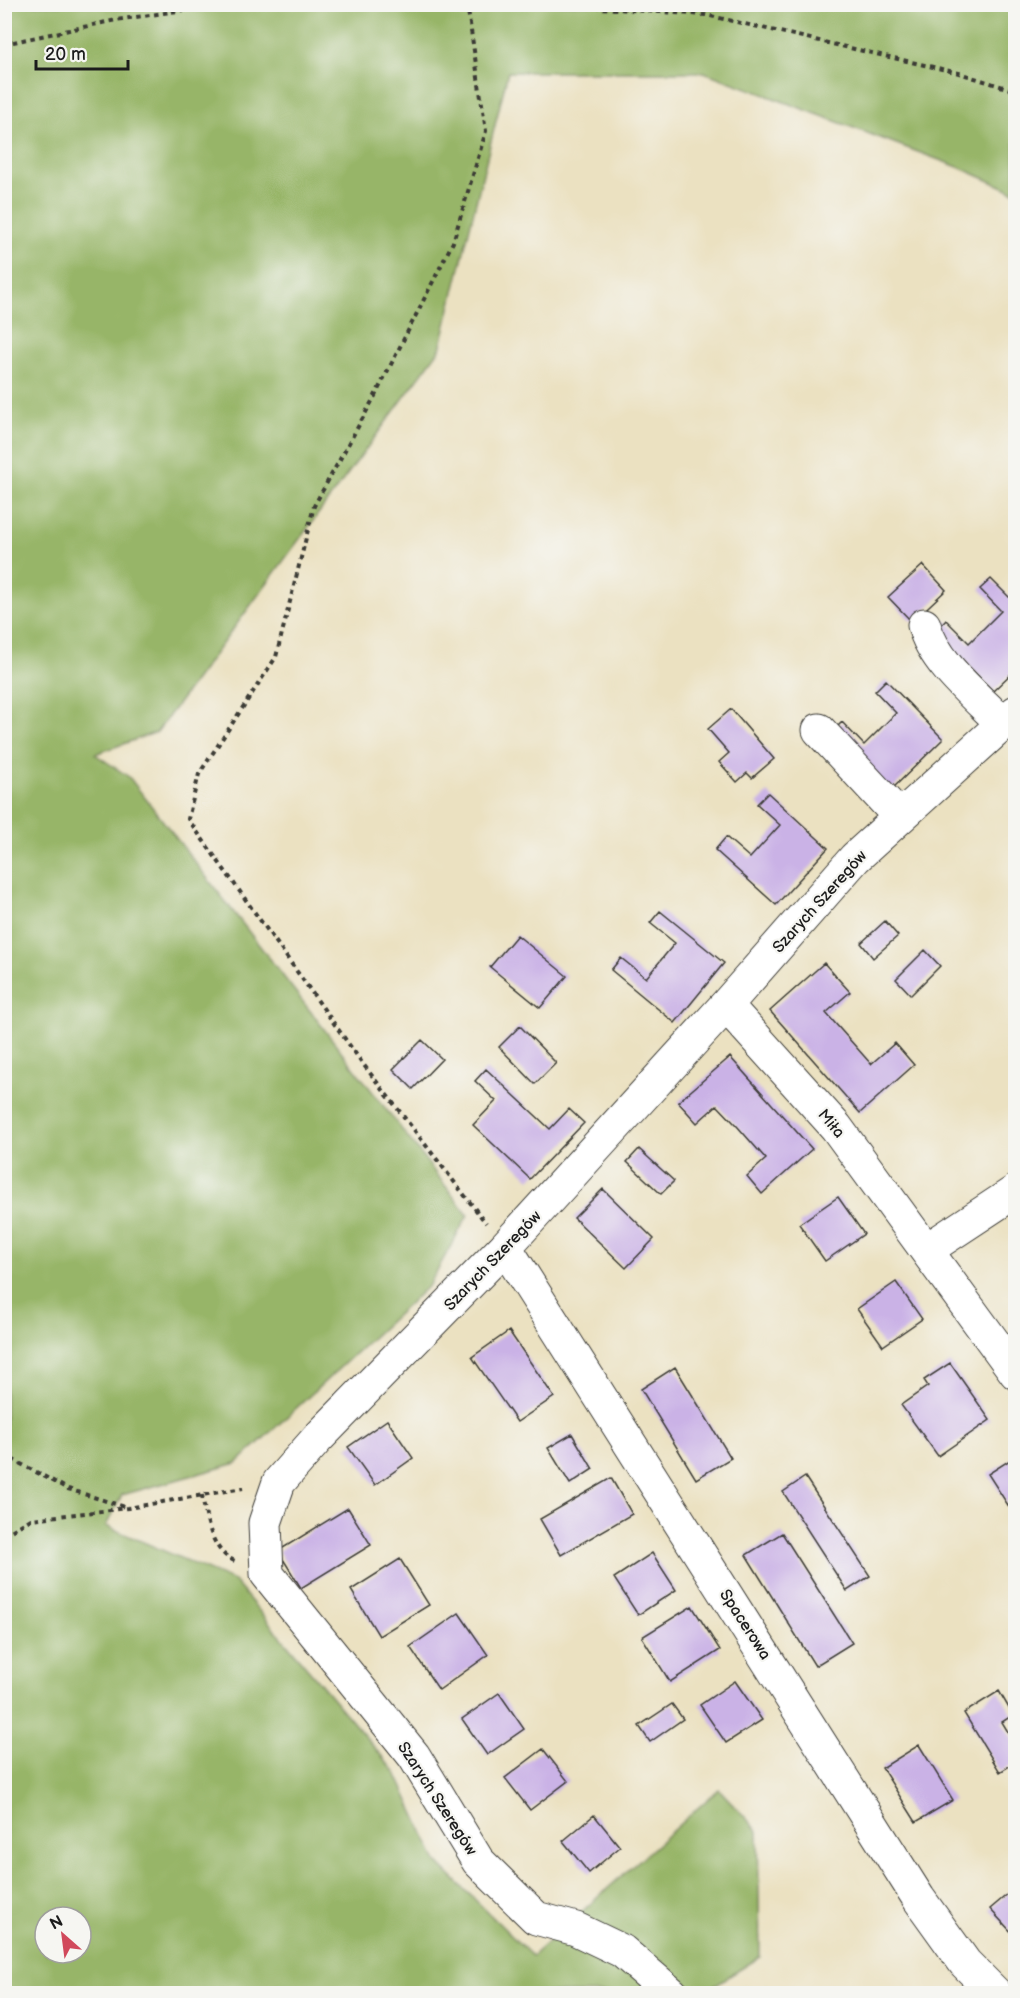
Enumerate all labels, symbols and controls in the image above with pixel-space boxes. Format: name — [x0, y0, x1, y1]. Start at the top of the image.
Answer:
scale bar — [36, 33, 128, 71]
text: 20 m — [45, 44, 86, 65]
street label: Szarych Szeregów — [769, 847, 871, 957]
street label: Miła — [813, 1106, 848, 1142]
street label: Szarych Szeregów — [441, 1207, 546, 1315]
street label: Spacerowa — [715, 1586, 775, 1664]
street label: Szarych Szeregów — [393, 1739, 481, 1859]
north arrow — [33, 1905, 93, 1965]
text: N — [47, 1912, 66, 1934]

